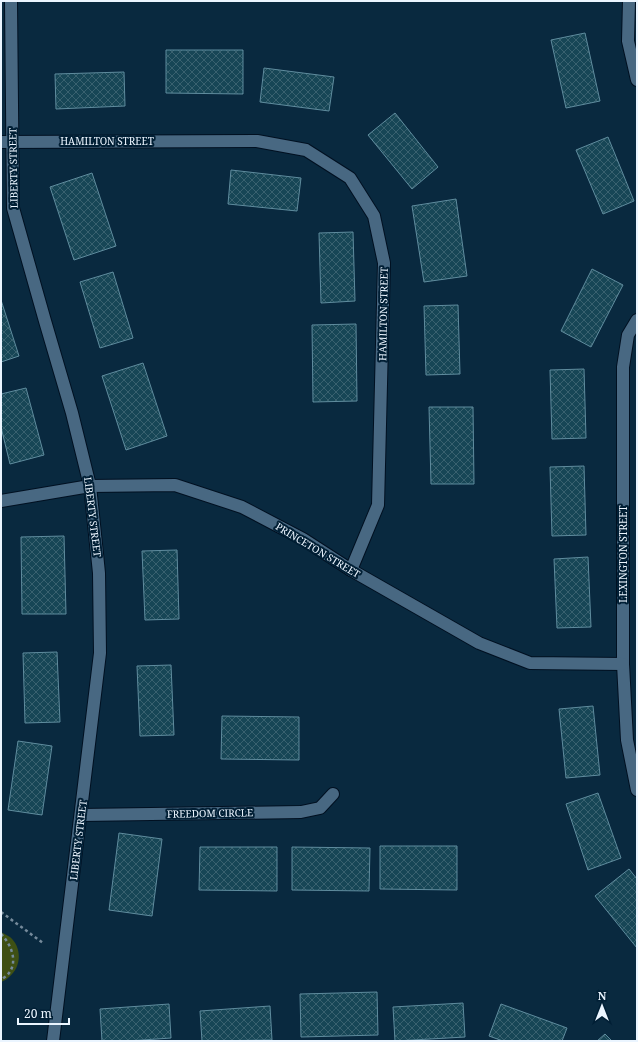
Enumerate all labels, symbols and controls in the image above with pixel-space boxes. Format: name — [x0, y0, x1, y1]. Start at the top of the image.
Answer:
street label: LIBERTY STREET — [5, 128, 21, 208]
street label: HAMILTON STREET — [60, 134, 154, 148]
street label: HAMILTON STREET — [375, 267, 391, 361]
street label: LIBERTY STREET — [81, 476, 105, 558]
street label: LEXINGTON STREET — [616, 505, 630, 603]
street label: PRINCETON STREET — [273, 519, 363, 581]
street label: LIBERTY STREET — [66, 799, 90, 881]
street label: FREEDOM CIRCLE — [167, 805, 253, 821]
north arrow — [582, 986, 622, 1026]
text: N — [598, 988, 607, 1003]
scale bar — [18, 1000, 69, 1026]
text: 20 m — [24, 1005, 52, 1022]

